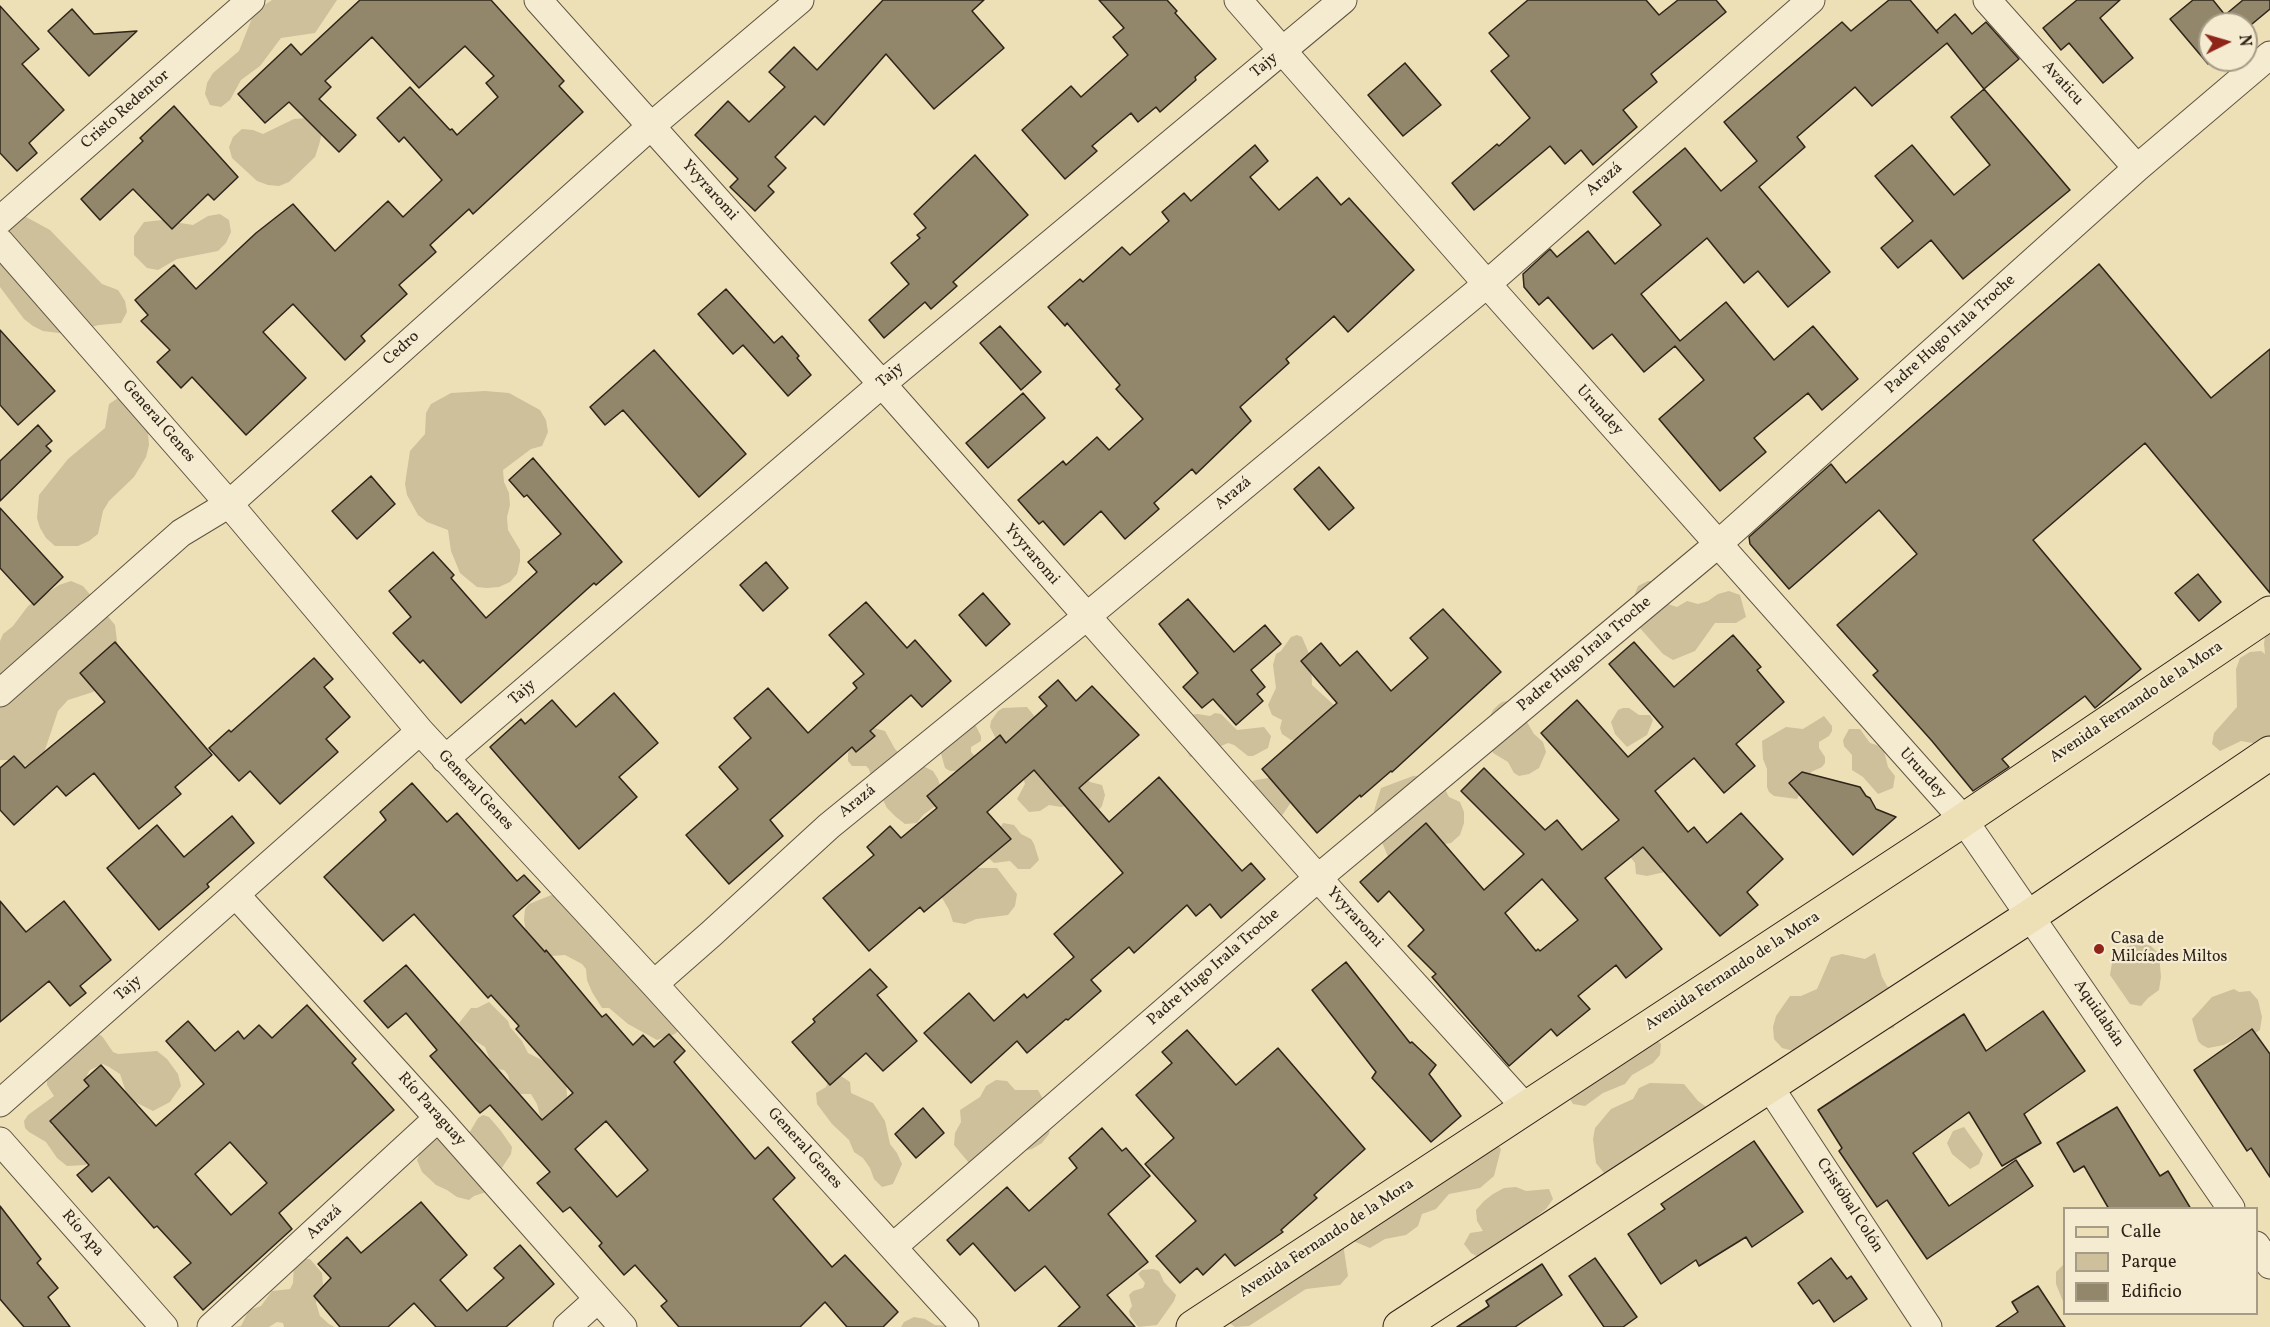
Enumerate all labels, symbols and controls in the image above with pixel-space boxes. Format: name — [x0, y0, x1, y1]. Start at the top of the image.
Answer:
north arrow — [2198, 12, 2258, 72]
text: N — [2232, 34, 2255, 47]
street label: Tajy — [1248, 49, 1282, 83]
street label: Avaticu — [2037, 58, 2087, 110]
street label: Cristo Redentor — [78, 66, 174, 154]
street label: Yvyraromi — [677, 157, 741, 225]
street label: Arazá — [1583, 159, 1627, 201]
street label: Padre Hugo Irala Troche — [1882, 271, 2020, 399]
street label: Cedro — [380, 328, 424, 370]
street label: Tajy — [874, 359, 908, 393]
street label: General Genes — [117, 377, 199, 467]
street label: Urundey — [1571, 382, 1627, 440]
street label: Arazá — [1212, 473, 1256, 515]
street label: Yvyraromi — [999, 520, 1063, 590]
street label: Padre Hugo Irala Troche — [1514, 593, 1656, 717]
street label: Avenida Fernando de la Mora — [2047, 638, 2227, 768]
street label: Tajy — [506, 676, 540, 710]
street label: Urundey — [1894, 745, 1950, 803]
street label: General Genes — [433, 747, 517, 835]
street label: Arazá — [836, 781, 880, 823]
street label: Yvyraromi — [1322, 884, 1386, 952]
street label: Padre Hugo Irala Troche — [1144, 905, 1284, 1031]
street label: Avenida Fernando de la Mora — [1642, 908, 1824, 1036]
place label: Casa de Milcíades Miltos — [2111, 930, 2227, 968]
marker: Casa de Milcíades Miltos — [2092, 942, 2106, 956]
street label: Tajy — [112, 972, 146, 1006]
street label: Aquidabán — [2069, 977, 2127, 1051]
street label: Río Paraguay — [393, 1069, 469, 1151]
street label: General Genes — [763, 1105, 845, 1193]
street label: Cristóbal Colón — [1811, 1155, 1887, 1257]
street label: Avenida Fernando de la Mora — [1236, 1175, 1418, 1303]
street label: Arazá — [303, 1202, 347, 1244]
street label: Río Apa — [57, 1207, 107, 1261]
legend — [2063, 1207, 2258, 1315]
text: Calle — [2121, 1220, 2161, 1245]
text: Parque — [2121, 1250, 2176, 1275]
text: Edificio — [2121, 1280, 2182, 1305]

